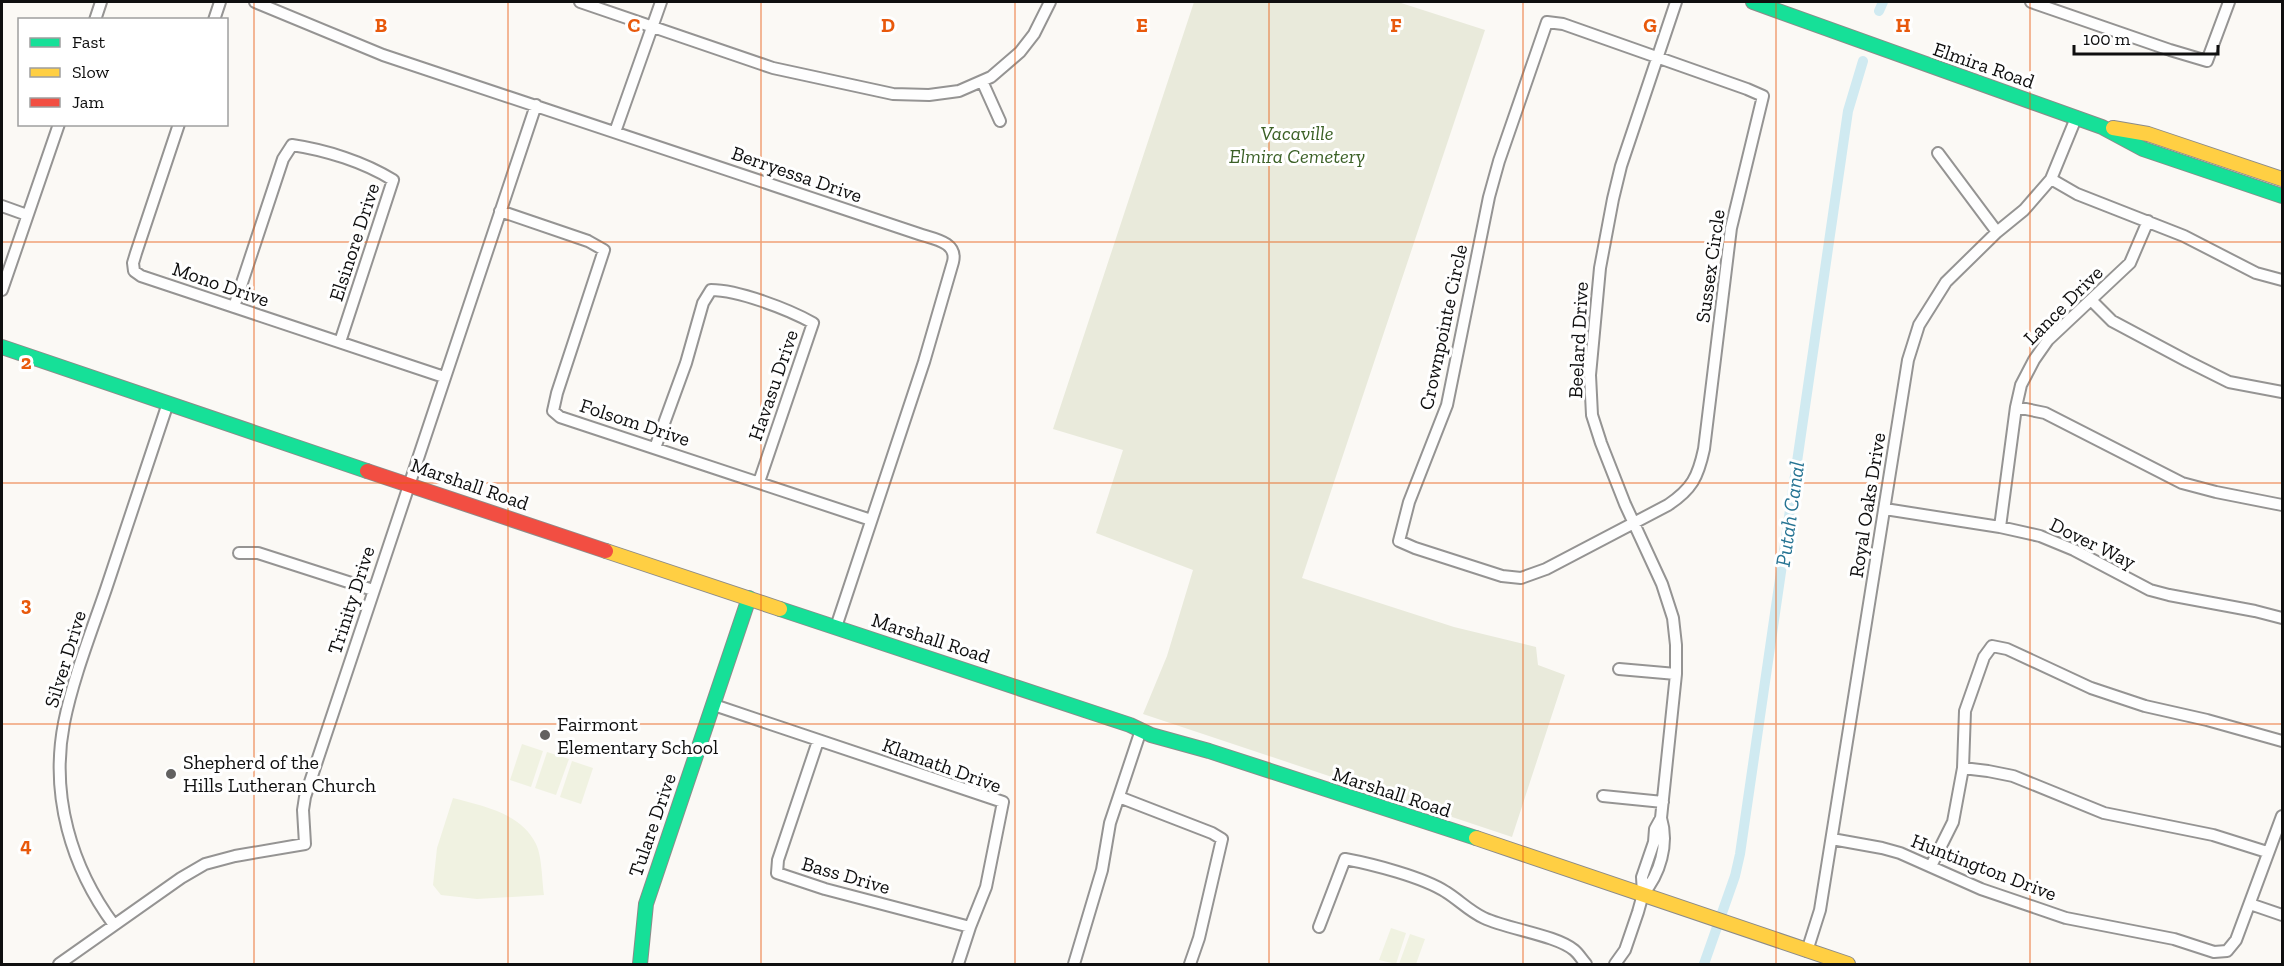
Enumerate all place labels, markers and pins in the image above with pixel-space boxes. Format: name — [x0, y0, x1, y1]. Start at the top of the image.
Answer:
place label: Fairmont Elementary School — [557, 712, 718, 759]
marker: Fairmont Elementary School — [538, 728, 552, 742]
place label: Shepherd of the Hills Lutheran Church — [183, 750, 377, 797]
marker: Shepherd of the Hills Lutheran Church — [164, 767, 178, 781]

